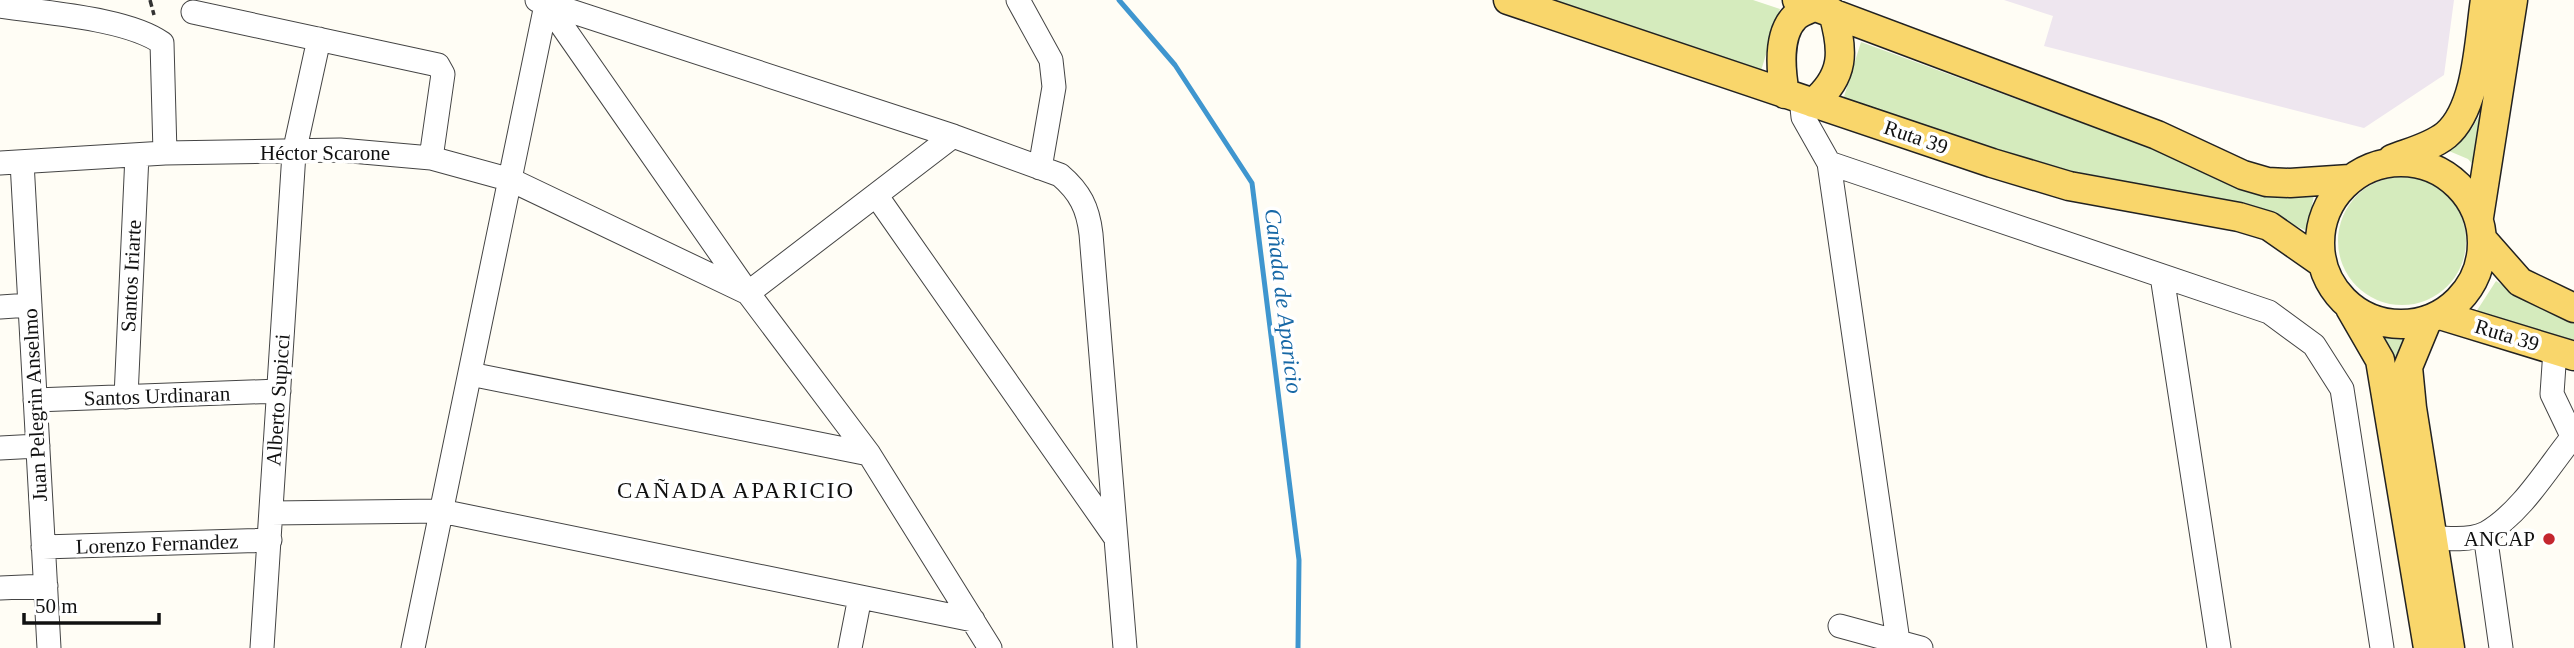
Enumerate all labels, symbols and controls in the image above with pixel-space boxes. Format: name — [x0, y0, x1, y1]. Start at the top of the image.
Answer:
street label: Ruta 39 — [1881, 115, 1951, 159]
street label: Héctor Scarone — [260, 141, 390, 165]
water label: Cañada de Aparicio — [1260, 207, 1307, 395]
street label: Santos Iriarte — [116, 219, 146, 333]
street label: Juan Pelegrin Anselmo — [18, 308, 52, 502]
street label: Ruta 39 — [2472, 314, 2542, 356]
street label: Alberto Supicci — [261, 333, 295, 467]
street label: Santos Urdinaran — [83, 381, 231, 411]
district label: CAÑADA APARICIO — [617, 478, 855, 503]
place label: ANCAP — [2464, 527, 2535, 551]
street label: Lorenzo Fernandez — [75, 529, 239, 559]
marker: ANCAP — [2541, 531, 2557, 547]
scale bar — [24, 582, 159, 626]
text: 50 m — [35, 594, 78, 618]

